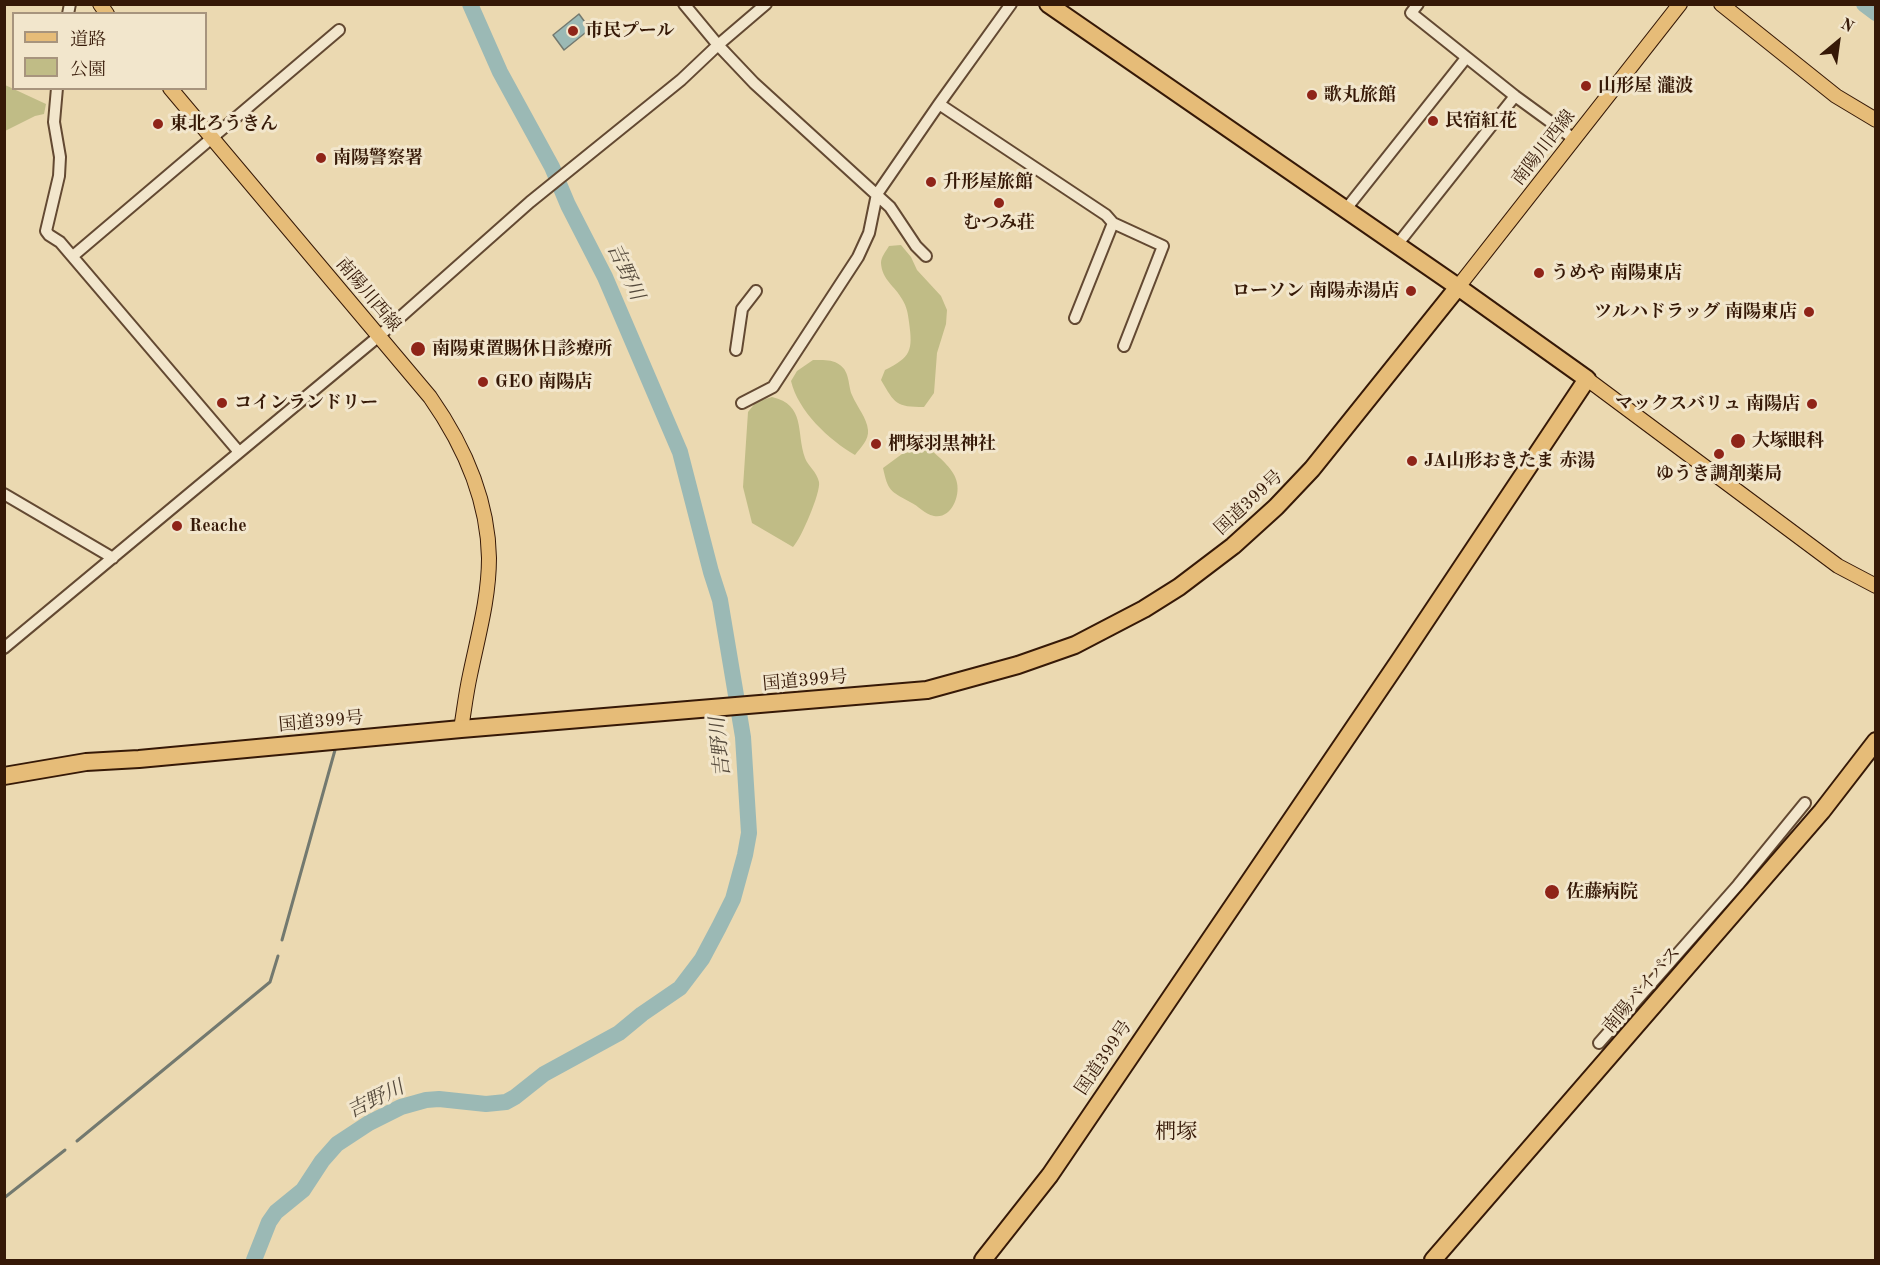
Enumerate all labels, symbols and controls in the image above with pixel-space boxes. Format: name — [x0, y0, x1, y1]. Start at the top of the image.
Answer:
legend — [12, 12, 207, 90]
north arrow — [1808, 12, 1868, 72]
text: N — [1837, 16, 1856, 36]
place label: 市民プール — [585, 20, 674, 42]
marker: 市民プール — [566, 24, 580, 38]
text: 道路 — [70, 31, 106, 49]
text: 公園 — [70, 61, 106, 79]
place label: 山形屋 瀧波 — [1598, 75, 1693, 97]
marker: 山形屋 瀧波 — [1579, 79, 1593, 93]
place label: 歌丸旅館 — [1324, 84, 1396, 106]
marker: 歌丸旅館 — [1305, 88, 1319, 102]
street label: 南陽川西線 — [1508, 106, 1580, 190]
place label: 民宿紅花 — [1445, 110, 1517, 132]
place label: 東北ろうきん — [170, 113, 278, 135]
marker: 民宿紅花 — [1426, 114, 1440, 128]
marker: 東北ろうきん — [151, 117, 165, 131]
place label: 南陽警察署 — [333, 147, 423, 169]
marker: 南陽警察署 — [314, 151, 328, 165]
place label: 升形屋旅館 — [943, 171, 1033, 193]
marker: 升形屋旅館 — [924, 175, 938, 189]
marker: むつみ荘 — [992, 196, 1006, 210]
place label: むつみ荘 — [963, 212, 1035, 234]
water label: 吉野川 — [601, 240, 649, 304]
street label: 南陽川西線 — [331, 254, 405, 336]
place label: うめや 南陽東店 — [1551, 262, 1682, 284]
marker: うめや 南陽東店 — [1532, 266, 1546, 280]
place label: ローソン 南陽赤湯店 — [1232, 280, 1399, 302]
marker: ローソン 南陽赤湯店 — [1404, 284, 1418, 298]
place label: ツルハドラッグ 南陽東店 — [1594, 301, 1797, 323]
marker: ツルハドラッグ 南陽東店 — [1802, 305, 1816, 319]
place label: 南陽東置賜休日診療所 — [432, 338, 612, 360]
marker: 南陽東置賜休日診療所 — [409, 340, 427, 358]
place label: GEO 南陽店 — [495, 371, 592, 393]
marker: GEO 南陽店 — [476, 375, 490, 389]
place label: コインランドリー — [234, 392, 378, 414]
place label: マックスバリュ 南陽店 — [1615, 393, 1800, 415]
marker: コインランドリー — [215, 396, 229, 410]
marker: マックスバリュ 南陽店 — [1805, 397, 1819, 411]
place label: 大塚眼科 — [1752, 430, 1824, 452]
marker: 大塚眼科 — [1729, 432, 1747, 450]
place label: 椚塚羽黒神社 — [888, 433, 996, 455]
marker: 椚塚羽黒神社 — [869, 437, 883, 451]
marker: ゆうき調剤薬局 — [1712, 447, 1726, 461]
place label: JA山形おきたま 赤湯 — [1424, 450, 1595, 472]
marker: JA山形おきたま 赤湯 — [1405, 454, 1419, 468]
place label: ゆうき調剤薬局 — [1656, 463, 1782, 485]
street label: 国道399号 — [1210, 466, 1288, 540]
place label: Reache — [189, 515, 247, 537]
marker: Reache — [170, 519, 184, 533]
street label: 国道399号 — [762, 667, 848, 695]
street label: 国道399号 — [278, 708, 364, 736]
water label: 吉野川 — [706, 716, 736, 778]
place label: 佐藤病院 — [1566, 881, 1638, 903]
marker: 佐藤病院 — [1543, 883, 1561, 901]
street label: 南陽バイパス — [1598, 942, 1686, 1038]
street label: 国道399号 — [1071, 1017, 1137, 1099]
water label: 吉野川 — [344, 1076, 408, 1124]
district label: 椚塚 — [1155, 1119, 1197, 1145]

